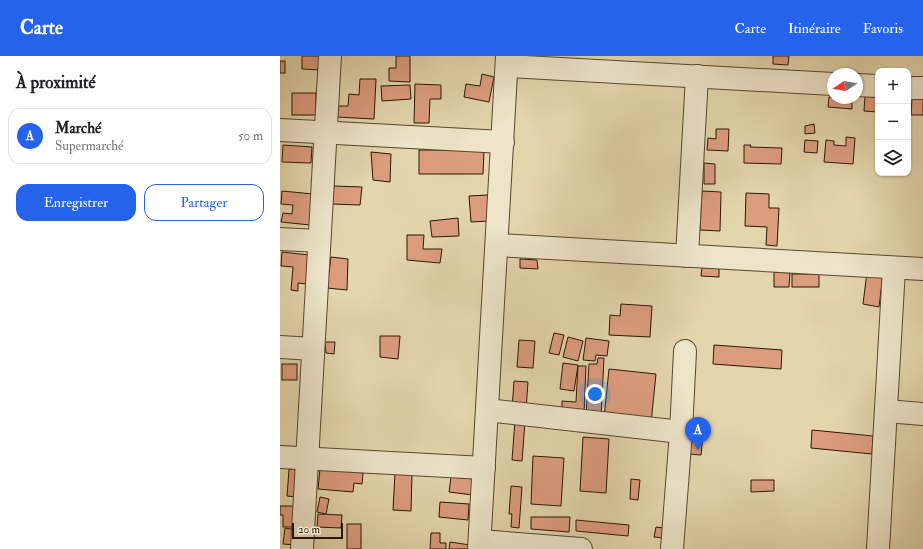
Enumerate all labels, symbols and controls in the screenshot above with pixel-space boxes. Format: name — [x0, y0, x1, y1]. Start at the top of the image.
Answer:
text: Carte — [20, 16, 63, 40]
text: Carte — [735, 20, 766, 37]
text: Itinéraire — [788, 20, 841, 37]
text: Favoris — [863, 20, 903, 37]
north arrow — [827, 68, 863, 104]
map controls — [875, 68, 911, 176]
button: + — [875, 68, 911, 104]
text: À proximité — [16, 72, 96, 93]
button: − — [875, 104, 911, 140]
text: Marché — [55, 119, 101, 138]
text: A — [26, 128, 34, 144]
text: 50 m — [238, 128, 263, 144]
text: Supermarché — [55, 138, 123, 154]
button: layers — [875, 140, 911, 176]
button: Enregistrer — [16, 184, 136, 221]
button: Partager — [144, 184, 264, 221]
your location — [585, 384, 605, 404]
pin: A — [685, 417, 711, 450]
scale bar — [292, 521, 343, 540]
text: 20 m — [298, 523, 320, 536]

